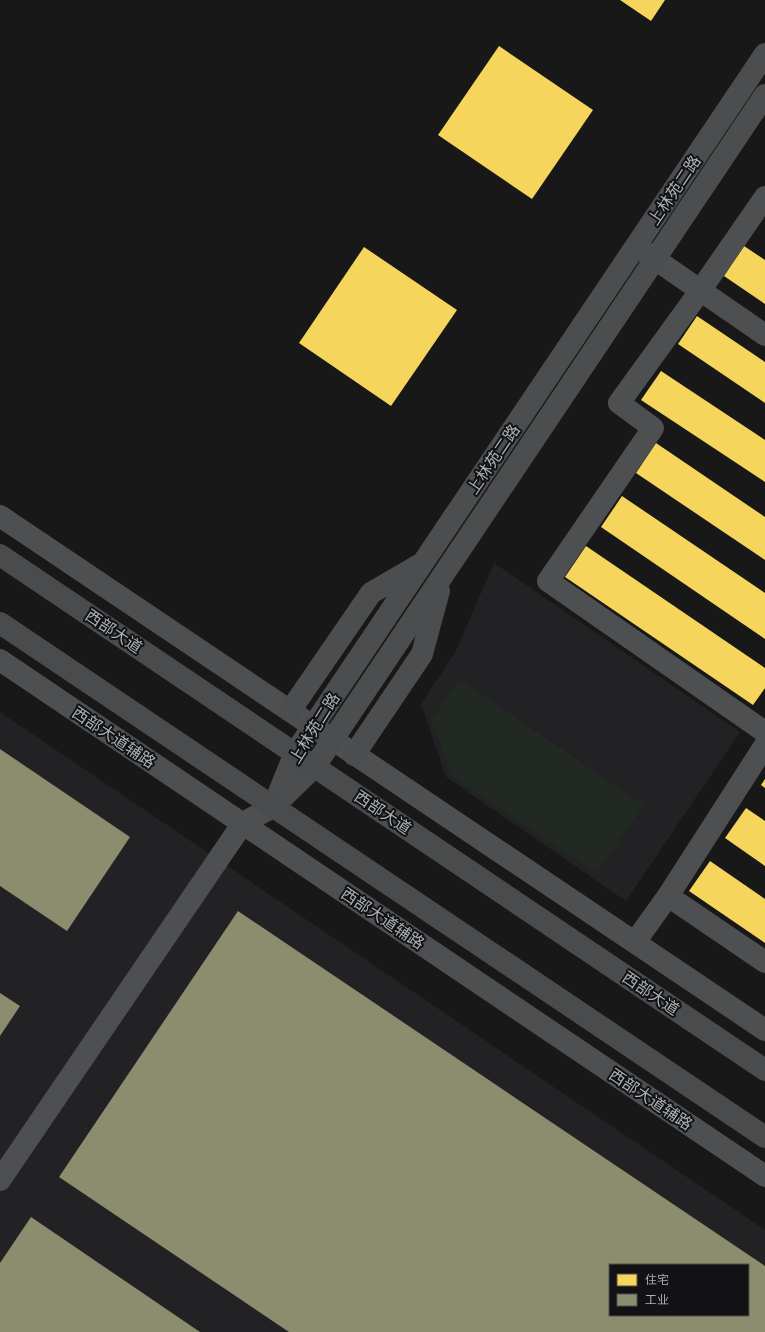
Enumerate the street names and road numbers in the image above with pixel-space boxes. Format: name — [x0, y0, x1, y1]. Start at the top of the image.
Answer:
street label: 上林苑二路 — [645, 152, 704, 228]
street label: 上林苑二路 — [464, 421, 523, 497]
street label: 西部大道 — [82, 606, 145, 656]
street label: 上林苑二路 — [286, 690, 343, 767]
street label: 西部大道辅路 — [69, 704, 158, 771]
street label: 西部大道 — [351, 787, 414, 837]
street label: 西部大道辅路 — [338, 885, 427, 952]
street label: 西部大道 — [619, 968, 682, 1018]
street label: 西部大道辅路 — [606, 1066, 695, 1133]

